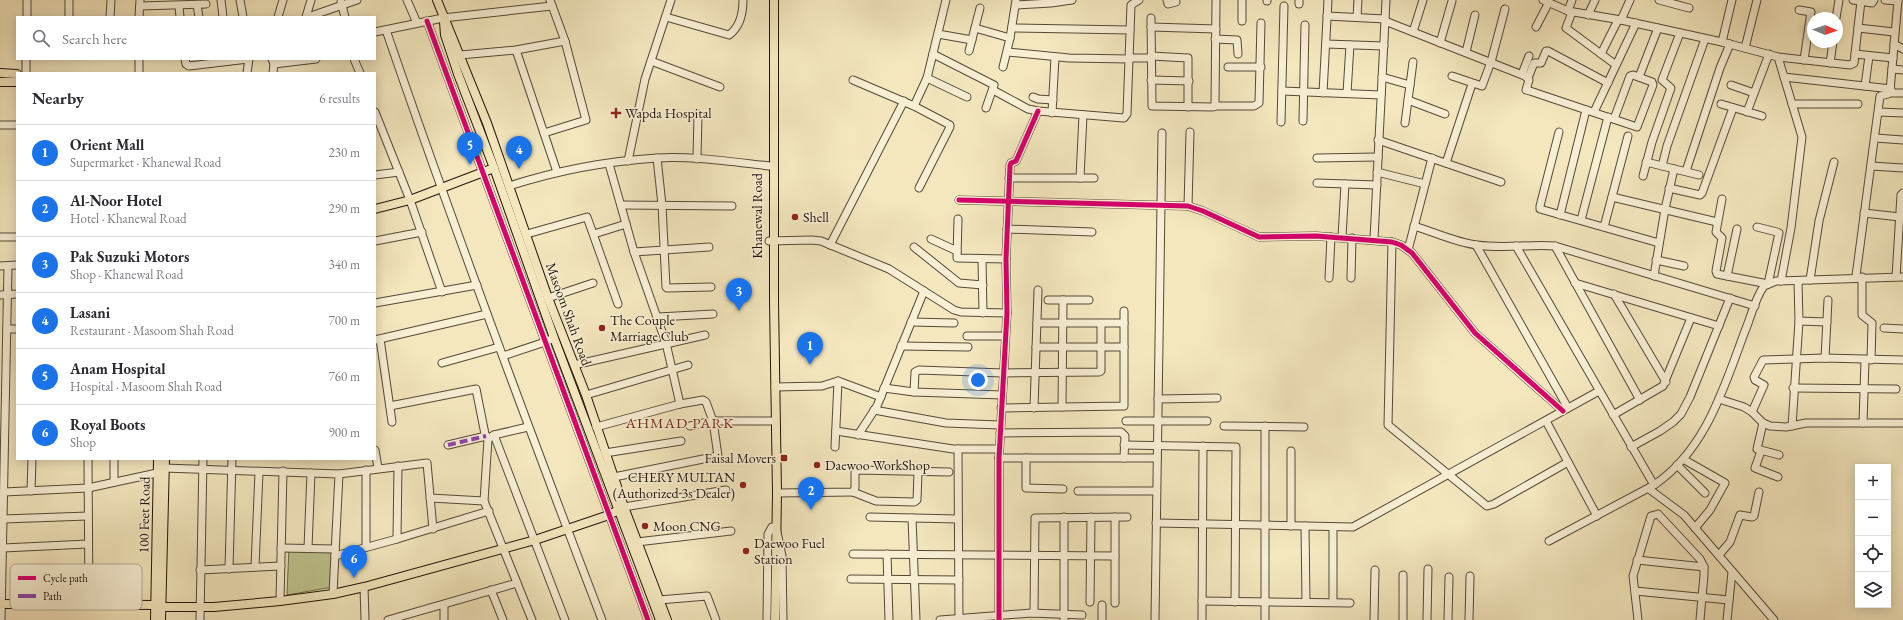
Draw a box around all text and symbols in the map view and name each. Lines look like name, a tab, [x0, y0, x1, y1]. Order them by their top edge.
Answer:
north arrow	[1807, 12, 1843, 48]
search box	[16, 16, 376, 60]
icon: search	[30, 27, 52, 49]
text: Search here	[62, 29, 127, 48]
text: Nearby	[32, 87, 84, 109]
text: 6 results	[319, 90, 360, 107]
place label: Wapda Hospital	[625, 104, 712, 122]
marker: Wapda Hospital	[610, 107, 622, 119]
pin: 5	[457, 132, 483, 165]
text: Orient Mall	[70, 135, 144, 154]
pin: 4	[506, 136, 532, 169]
text: 1	[42, 144, 48, 161]
text: 230 m	[329, 144, 360, 161]
text: Supermarket · Khanewal Road	[70, 154, 221, 171]
street label: Khanewal Road	[748, 172, 766, 259]
text: Al-Noor Hotel	[70, 191, 162, 210]
text: 2	[42, 200, 48, 217]
text: 290 m	[329, 200, 360, 217]
place label: Shell	[803, 208, 830, 226]
text: Hotel · Khanewal Road	[70, 210, 187, 227]
marker: Shell	[790, 212, 800, 222]
text: Pak Suzuki Motors	[70, 247, 189, 266]
text: 3	[42, 256, 48, 273]
text: 340 m	[329, 256, 360, 273]
street label: Masoom Shah Road	[542, 260, 596, 369]
text: Shop · Khanewal Road	[70, 266, 183, 283]
pin: 3	[726, 278, 752, 311]
text: Lasani	[70, 303, 110, 322]
place label: The Couple Marriage Club	[610, 311, 689, 345]
text: 4	[42, 312, 48, 329]
text: 700 m	[329, 312, 360, 329]
text: Restaurant · Masoom Shah Road	[70, 322, 234, 339]
marker: The Couple Marriage Club	[597, 323, 607, 333]
pin: 1	[797, 332, 823, 365]
text: Anam Hospital	[70, 359, 166, 378]
text: 5	[42, 368, 48, 385]
text: 760 m	[329, 368, 360, 385]
your location	[968, 370, 988, 390]
text: Hospital · Masoom Shah Road	[70, 378, 222, 395]
district label: AHMAD PARK	[625, 413, 734, 432]
text: Royal Boots	[70, 415, 145, 434]
text: 6	[42, 424, 48, 441]
text: 900 m	[329, 424, 360, 441]
text: Shop	[70, 434, 96, 451]
place label: Faisal Movers	[704, 449, 776, 467]
marker: Faisal Movers	[779, 453, 789, 463]
place label: Daewoo WorkShop	[825, 456, 930, 474]
marker: Daewoo WorkShop	[812, 460, 822, 470]
map controls	[1855, 464, 1891, 608]
button: +	[1855, 464, 1891, 500]
place label: CHERY MULTAN (Authorized 3s Dealer)	[613, 468, 735, 502]
street label: 100 Feet Road	[134, 475, 154, 554]
pin: 2	[798, 477, 824, 510]
marker: CHERY MULTAN (Authorized 3s Dealer)	[738, 480, 748, 490]
button: −	[1855, 500, 1891, 536]
place label: Moon CNG	[653, 517, 721, 535]
marker: Moon CNG	[640, 521, 650, 531]
place label: Daewoo Fuel Station	[754, 534, 826, 568]
button: locate	[1855, 536, 1891, 572]
pin: 6	[341, 545, 367, 578]
marker: Daewoo Fuel Station	[741, 546, 751, 556]
legend	[10, 564, 142, 610]
text: Cycle path	[43, 571, 88, 585]
button: layers	[1855, 572, 1891, 608]
text: Path	[43, 589, 62, 603]

